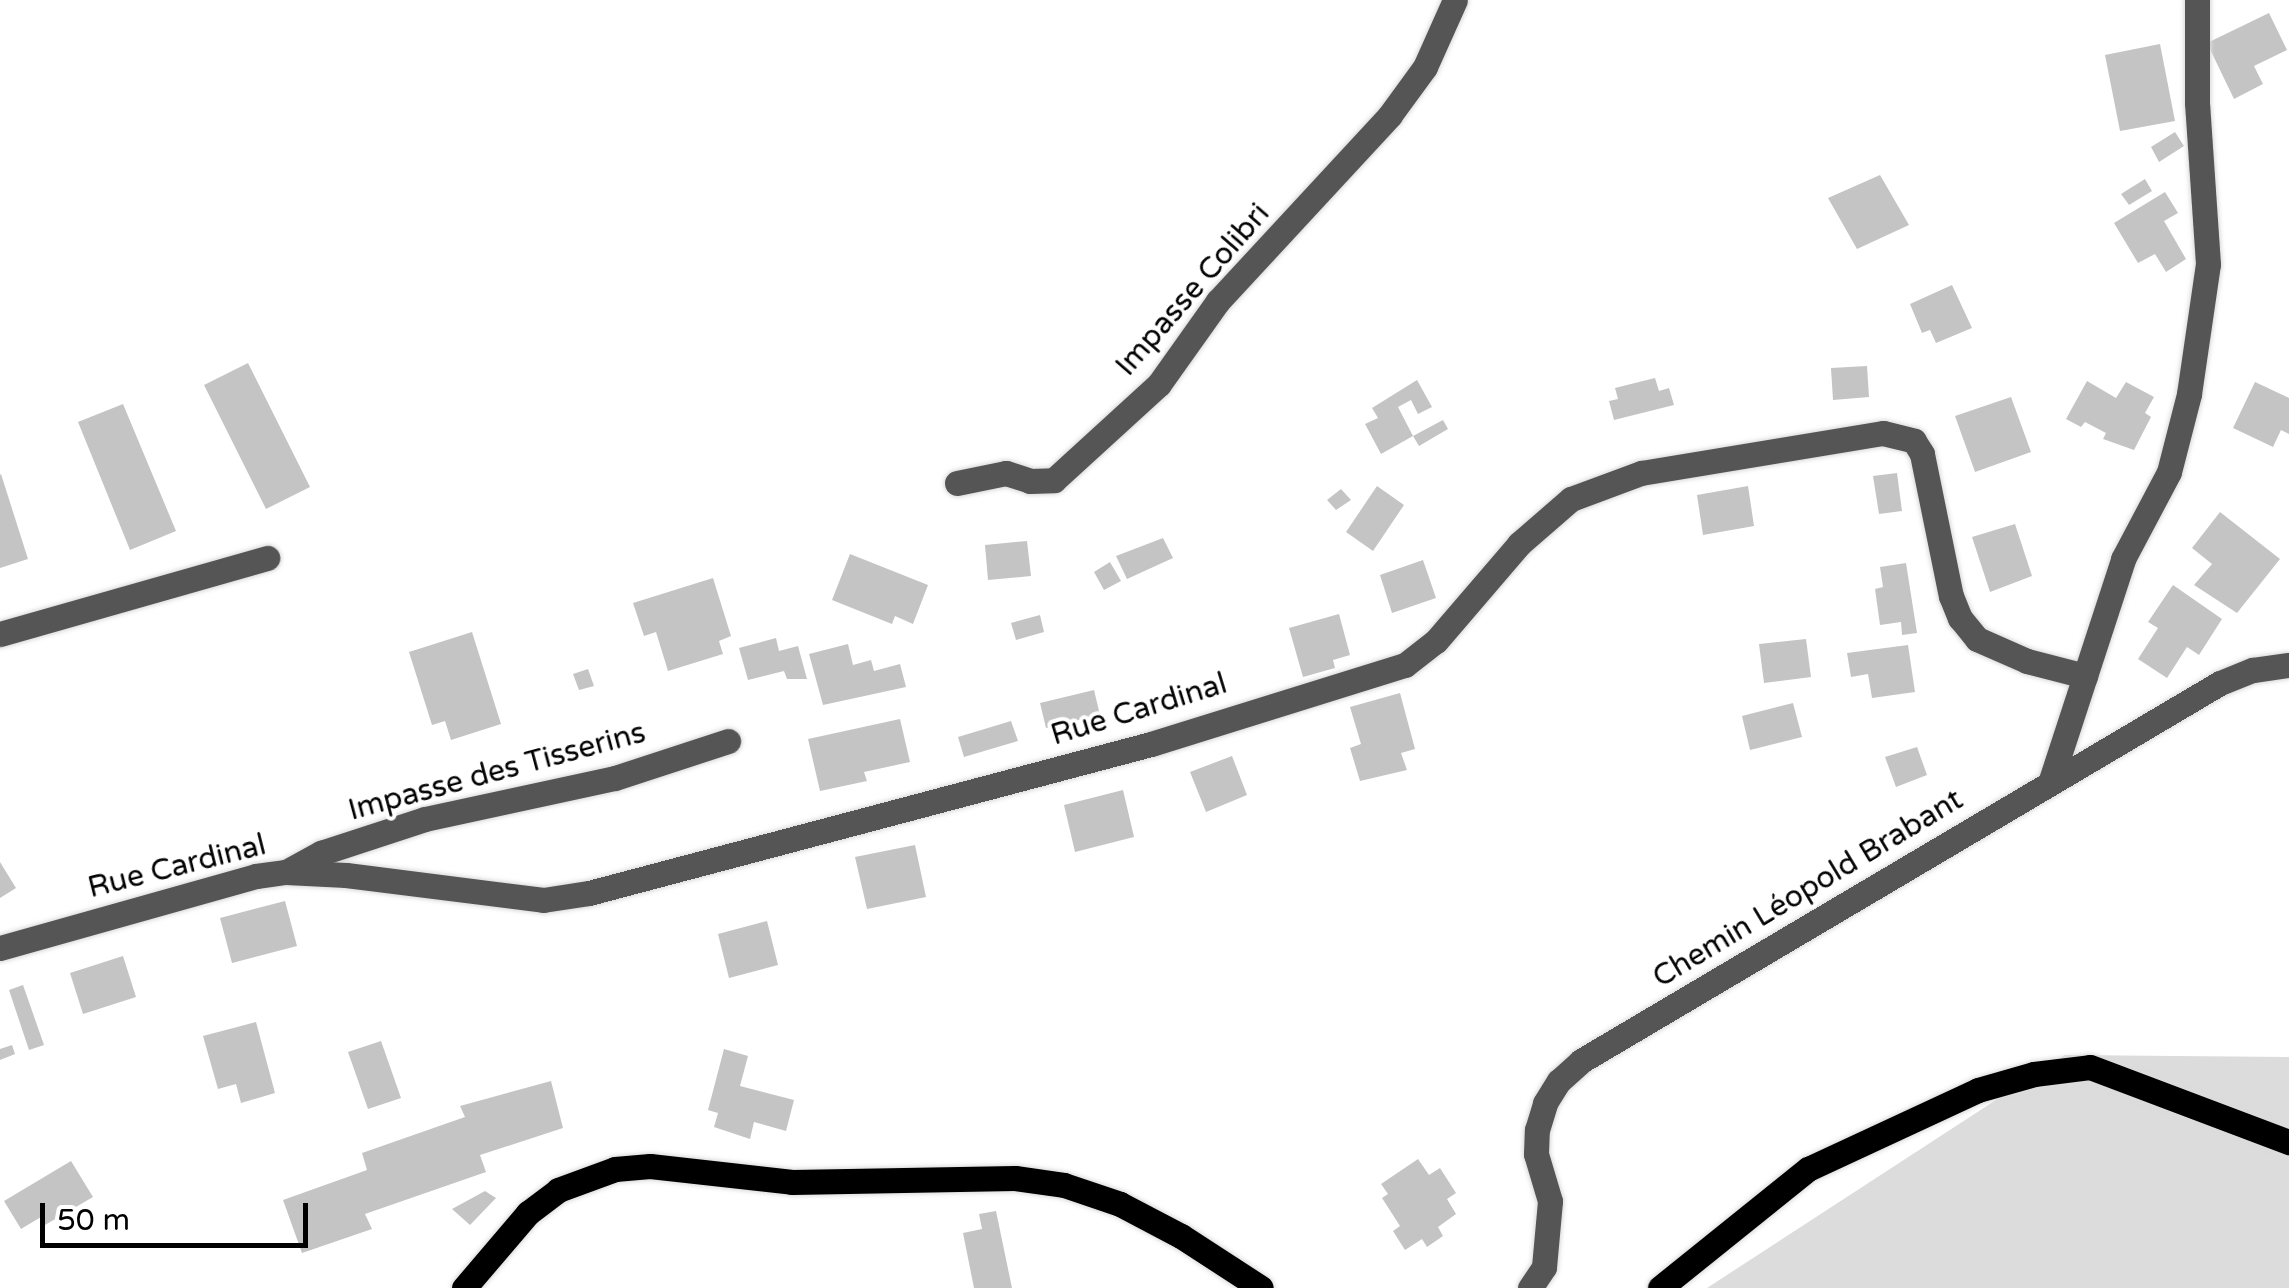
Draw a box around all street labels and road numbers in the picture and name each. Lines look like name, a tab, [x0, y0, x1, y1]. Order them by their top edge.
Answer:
street label: Impasse Colibri	[1108, 196, 1278, 384]
street label: Rue Cardinal	[1047, 666, 1231, 754]
street label: Impasse des Tisserins	[344, 715, 650, 829]
street label: Chemin Léopold Brabant	[1647, 782, 1969, 996]
street label: Rue Cardinal	[84, 828, 270, 906]

